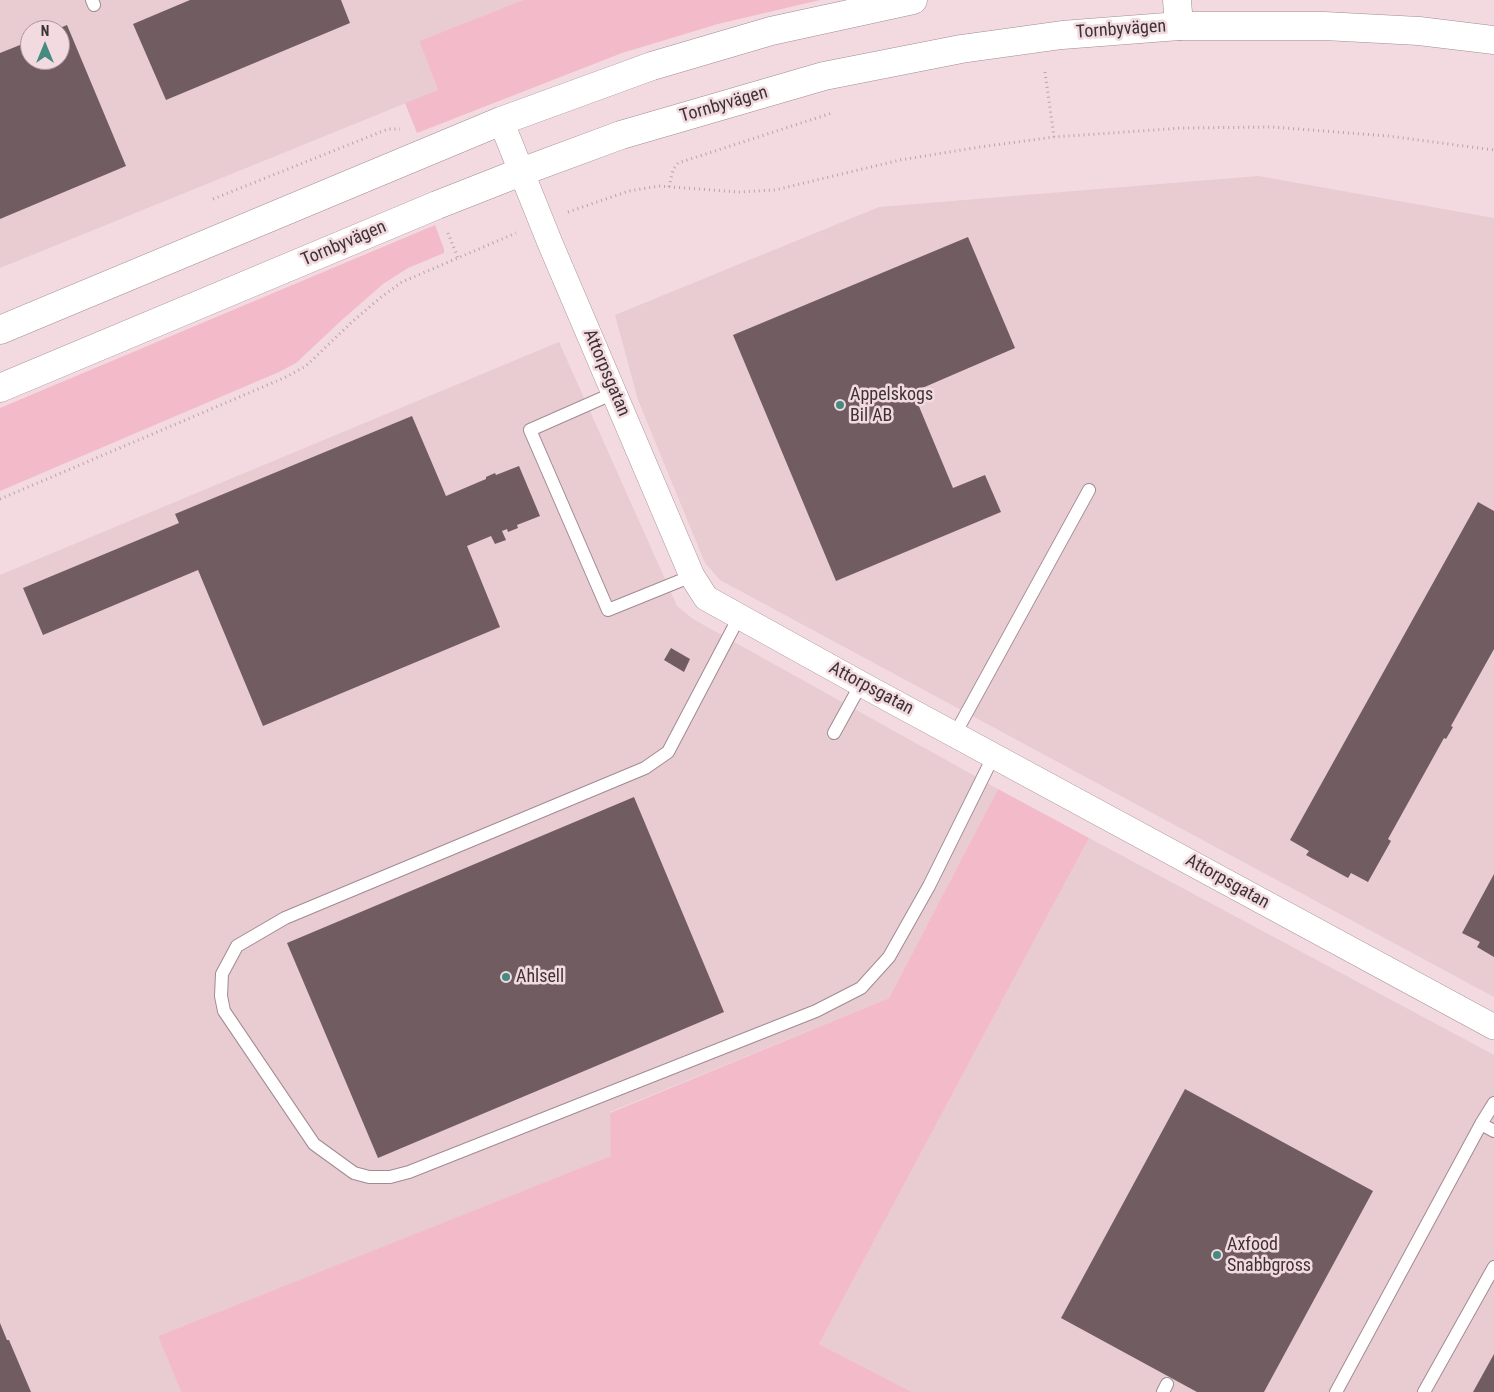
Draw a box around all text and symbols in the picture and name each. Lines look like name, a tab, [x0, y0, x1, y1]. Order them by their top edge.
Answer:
street label: Tornbyvägen	[1075, 16, 1167, 44]
north arrow	[20, 20, 70, 70]
text: N	[41, 23, 49, 39]
street label: Tornbyvägen	[678, 82, 770, 128]
street label: Tornbyvägen	[298, 216, 390, 272]
street label: Attorpsgatan	[578, 326, 634, 420]
place label: Appelskogs Bil AB	[850, 384, 933, 426]
marker: Appelskogs Bil AB	[834, 399, 846, 411]
street label: Attorpsgatan	[825, 658, 917, 720]
street label: Attorpsgatan	[1181, 850, 1273, 914]
place label: Ahlsell	[516, 966, 564, 988]
marker: Ahlsell	[500, 971, 512, 983]
place label: Axfood Snabbgross	[1227, 1234, 1311, 1276]
marker: Axfood Snabbgross	[1211, 1249, 1223, 1261]

